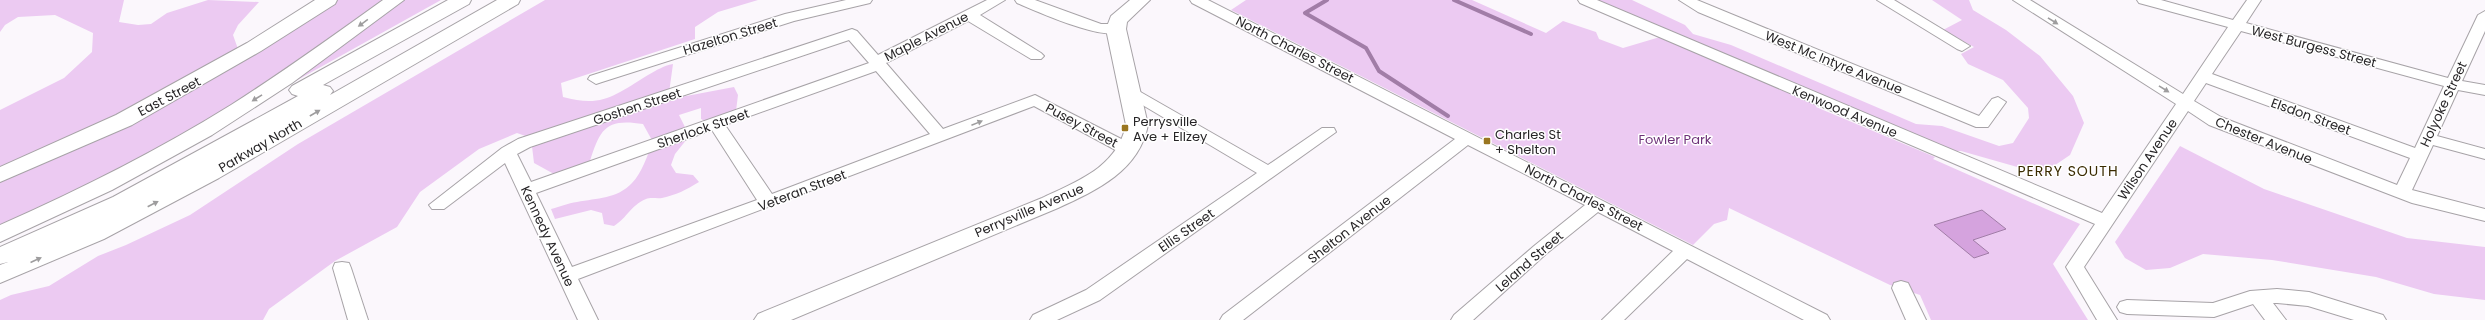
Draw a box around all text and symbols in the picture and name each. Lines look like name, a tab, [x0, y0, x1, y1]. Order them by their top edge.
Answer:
street label: Maple Avenue	[881, 7, 972, 66]
street label: North Charles Street	[1232, 11, 1357, 88]
street label: Hazelton Street	[681, 13, 780, 60]
one-way arrow	[2047, 17, 2059, 24]
one-way arrow	[358, 19, 368, 27]
street label: West Burgess Street	[2249, 21, 2379, 72]
street label: West Mc Intyre Avenue	[1762, 26, 1906, 99]
street label: Holyoke Street	[2415, 58, 2472, 150]
street label: East Street	[135, 72, 204, 121]
street label: Kenwood Avenue	[1789, 81, 1900, 142]
street label: Goshen Street	[591, 83, 684, 130]
one-way arrow	[2159, 85, 2169, 93]
street label: Elsdon Street	[2268, 93, 2354, 140]
one-way arrow	[251, 94, 263, 101]
street label: Pusey Street	[1042, 98, 1122, 153]
street label: Sherlock Street	[654, 104, 752, 153]
one-way arrow	[309, 109, 321, 116]
place label: Perrysville Ave + Ellzey	[1133, 112, 1208, 146]
street label: Chester Avenue	[2212, 112, 2315, 169]
street label: Parkway North	[215, 114, 305, 177]
street label: Wilson Avenue	[2113, 115, 2182, 204]
one-way arrow	[971, 119, 983, 125]
marker: Perrysville Ave + Ellzey	[1120, 123, 1130, 133]
place label: Charles St + Shelton	[1495, 125, 1561, 159]
park label: Fowler Park	[1639, 130, 1712, 149]
marker: Charles St + Shelton	[1482, 136, 1492, 146]
street label: North Charles Street	[1521, 159, 1646, 236]
district label: PERRY SOUTH	[2017, 161, 2119, 181]
street label: Veteran Street	[755, 165, 849, 216]
street label: Perrysville Avenue	[972, 179, 1087, 242]
street label: Kennedy Avenue	[516, 183, 579, 290]
street label: Shelton Avenue	[1304, 191, 1395, 268]
one-way arrow	[147, 200, 159, 207]
street label: Ellis Street	[1154, 204, 1218, 257]
street label: Leland Street	[1491, 226, 1568, 296]
one-way arrow	[30, 256, 42, 262]

